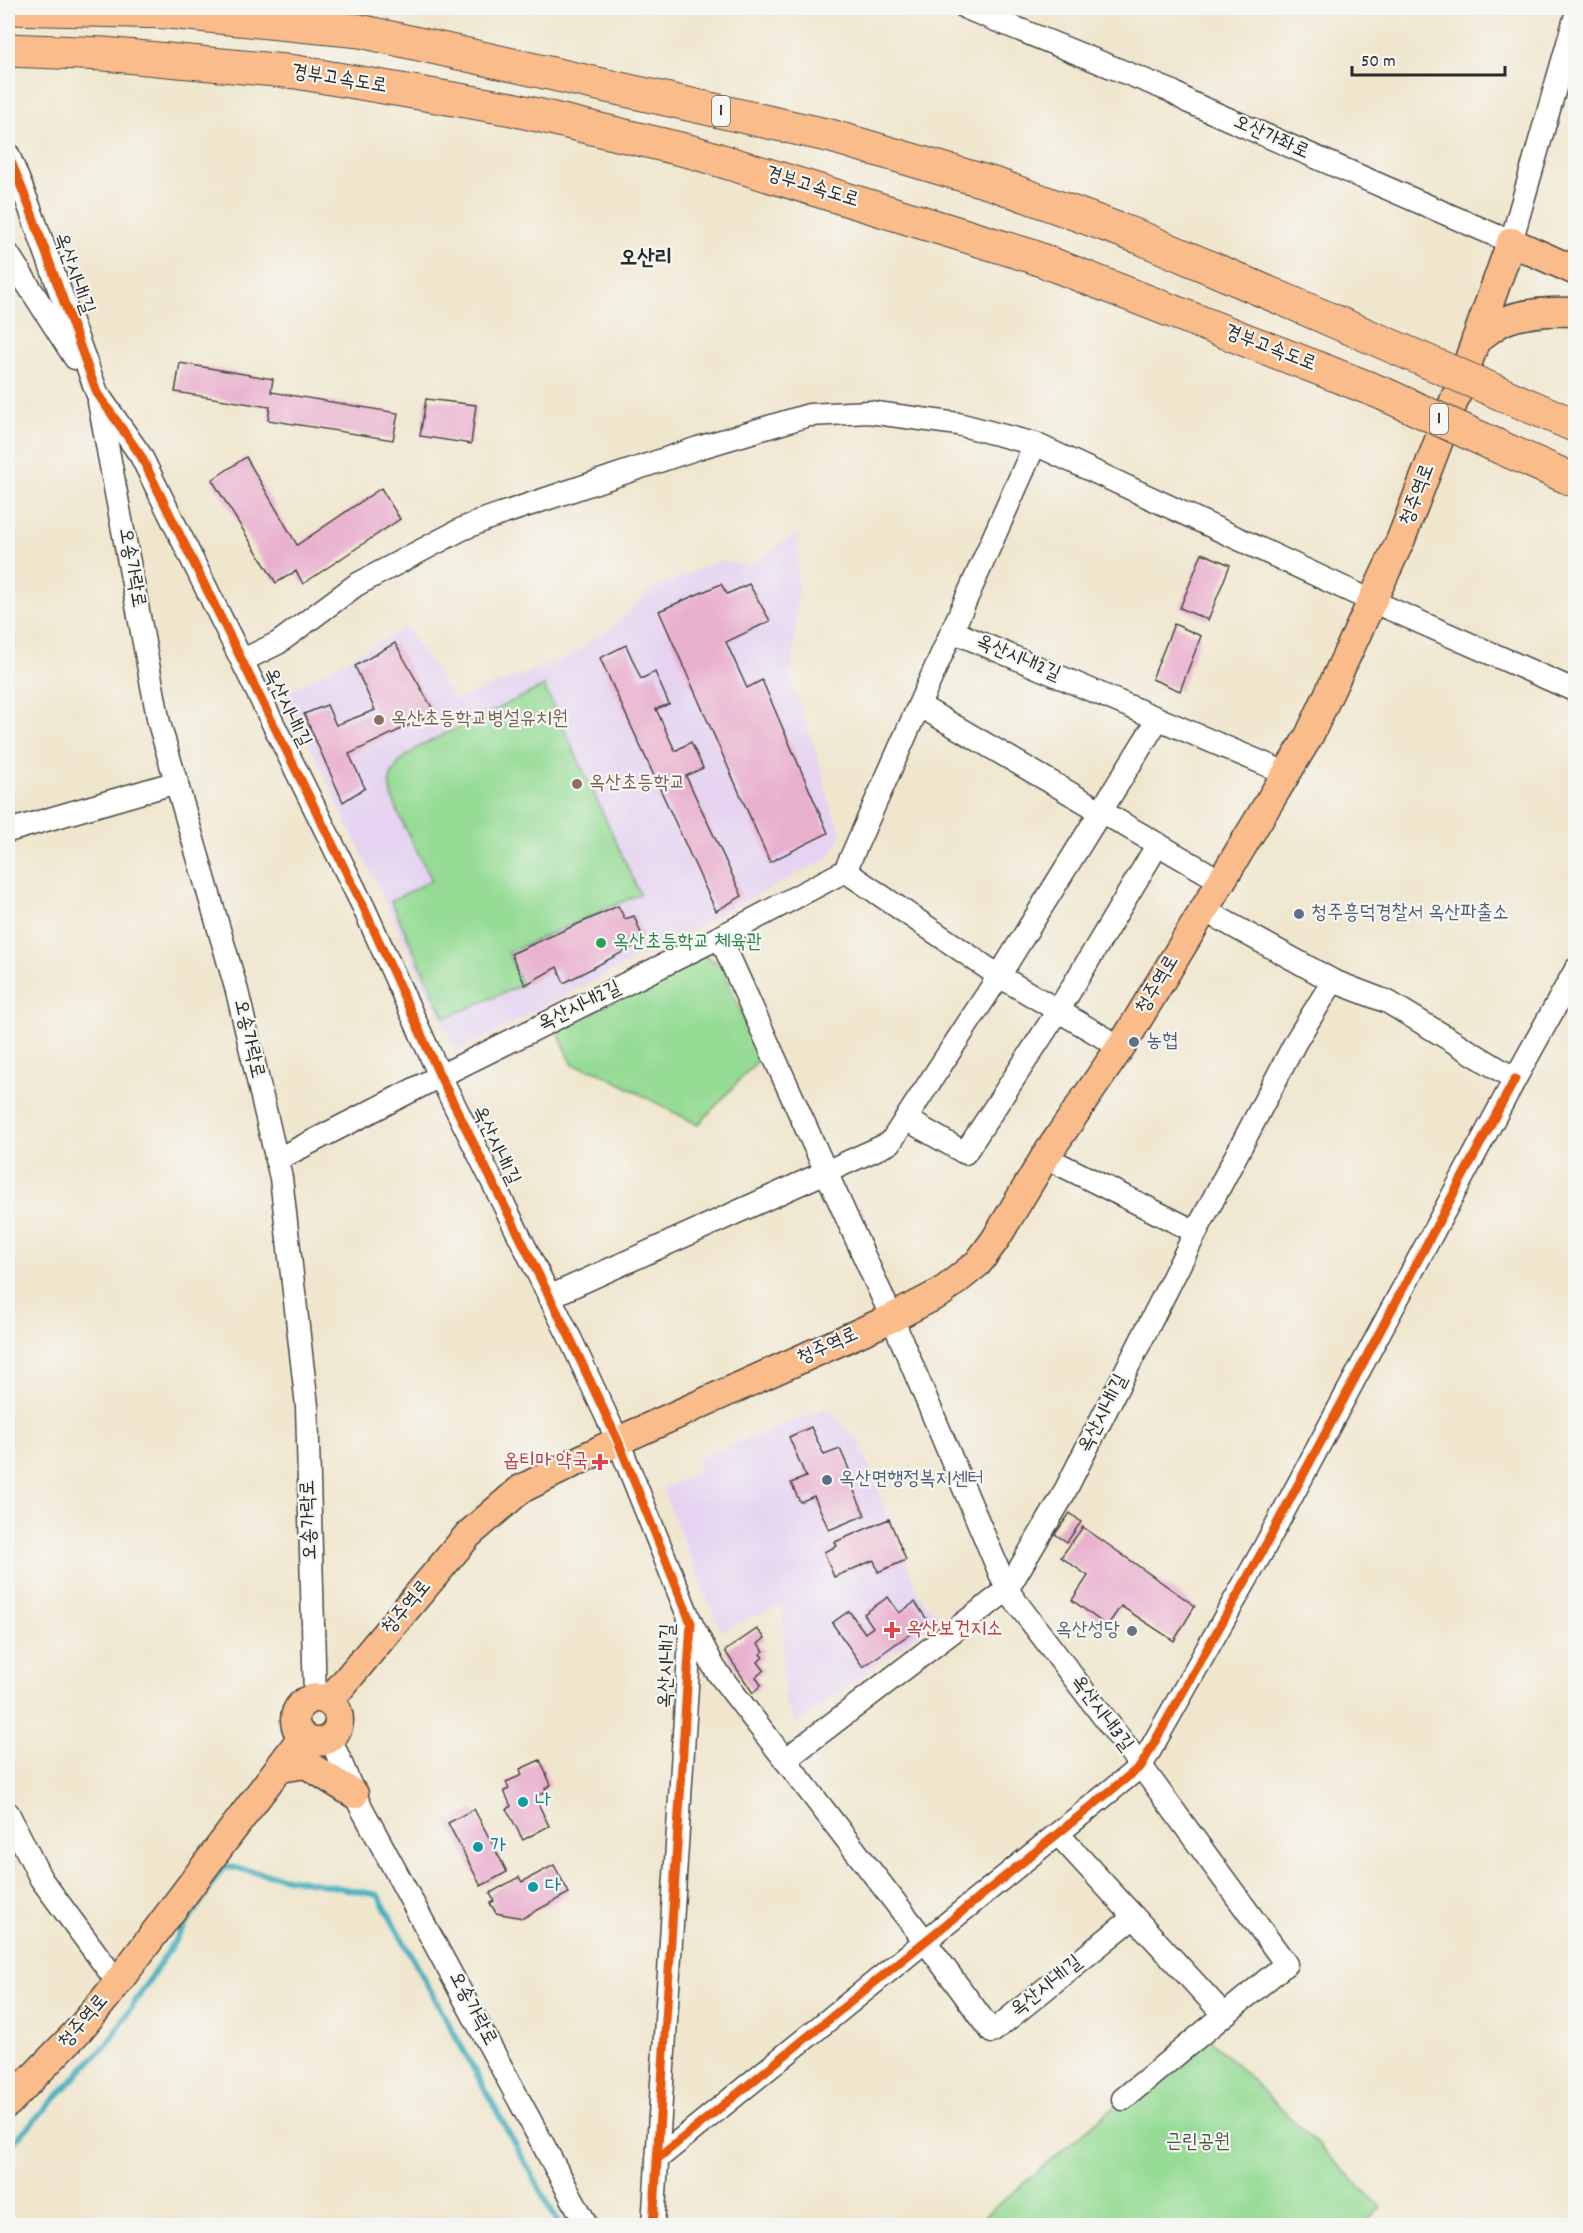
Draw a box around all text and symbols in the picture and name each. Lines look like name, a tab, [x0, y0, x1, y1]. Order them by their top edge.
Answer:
scale bar	[1352, 39, 1505, 77]
text: 50 m	[1361, 50, 1396, 75]
street label: 경부고속도로	[289, 59, 389, 101]
road number: 1	[712, 96, 730, 126]
street label: 오산가좌로	[1229, 109, 1313, 167]
street label: 경부고속도로	[762, 160, 862, 216]
street label: 옥산시내1길	[45, 229, 101, 319]
district label: 오산리	[619, 244, 673, 275]
street label: 경부고속도로	[1220, 319, 1320, 379]
road number: 1	[1430, 404, 1448, 434]
street label: 청주역로	[1393, 460, 1443, 530]
street label: 오송가락로	[110, 526, 152, 610]
street label: 옥산시내2길	[971, 629, 1065, 689]
street label: 옥산시내1길	[255, 664, 317, 752]
place label: 옥산초등학교병설유치원	[391, 706, 568, 734]
marker: 옥산초등학교병설유치원	[372, 713, 386, 727]
place label: 옥산초등학교	[589, 770, 686, 798]
marker: 옥산초등학교	[570, 777, 584, 791]
place label: 청주흥덕경찰서 옥산파출소	[1311, 900, 1509, 928]
marker: 청주흥덕경찰서 옥산파출소	[1292, 907, 1306, 921]
place label: 옥산초등학교 체육관	[613, 929, 762, 957]
marker: 옥산초등학교 체육관	[594, 936, 608, 950]
street label: 청주역로	[1129, 950, 1187, 1020]
street label: 옥산시내2길	[534, 975, 626, 1039]
street label: 오송가락로	[225, 997, 271, 1081]
place label: 농협	[1146, 1028, 1178, 1056]
marker: 농협	[1127, 1035, 1141, 1049]
street label: 옥산시내1길	[464, 1102, 526, 1190]
street label: 청주역로	[793, 1321, 863, 1373]
street label: 옥산시내1길	[1072, 1370, 1136, 1458]
place label: 옵티마 약국	[503, 1448, 588, 1476]
marker: 옵티마 약국	[593, 1455, 607, 1469]
place label: 옥산면행정복지센터	[839, 1466, 984, 1494]
marker: 옥산면행정복지센터	[820, 1473, 834, 1487]
street label: 오송가락로	[295, 1479, 325, 1561]
street label: 청주역로	[376, 1574, 438, 1642]
place label: 옥산보건지소	[906, 1616, 1003, 1644]
place label: 옥산성당	[1056, 1617, 1120, 1645]
marker: 옥산보건지소	[883, 1621, 901, 1639]
street label: 옥산시내1길	[653, 1623, 683, 1709]
marker: 옥산성당	[1125, 1624, 1139, 1638]
street label: 옥산시내3길	[1063, 1670, 1139, 1758]
place label: 나	[535, 1788, 551, 1816]
marker: 나	[516, 1795, 530, 1809]
place label: 가	[490, 1833, 506, 1861]
marker: 가	[471, 1840, 485, 1854]
place label: 다	[545, 1873, 561, 1901]
marker: 다	[526, 1880, 540, 1894]
street label: 옥산시내1길	[1005, 1949, 1089, 2025]
street label: 오송가락로	[441, 1967, 503, 2051]
street label: 청주역로	[52, 1989, 116, 2055]
park label: 근린공원	[1166, 2129, 1230, 2157]

